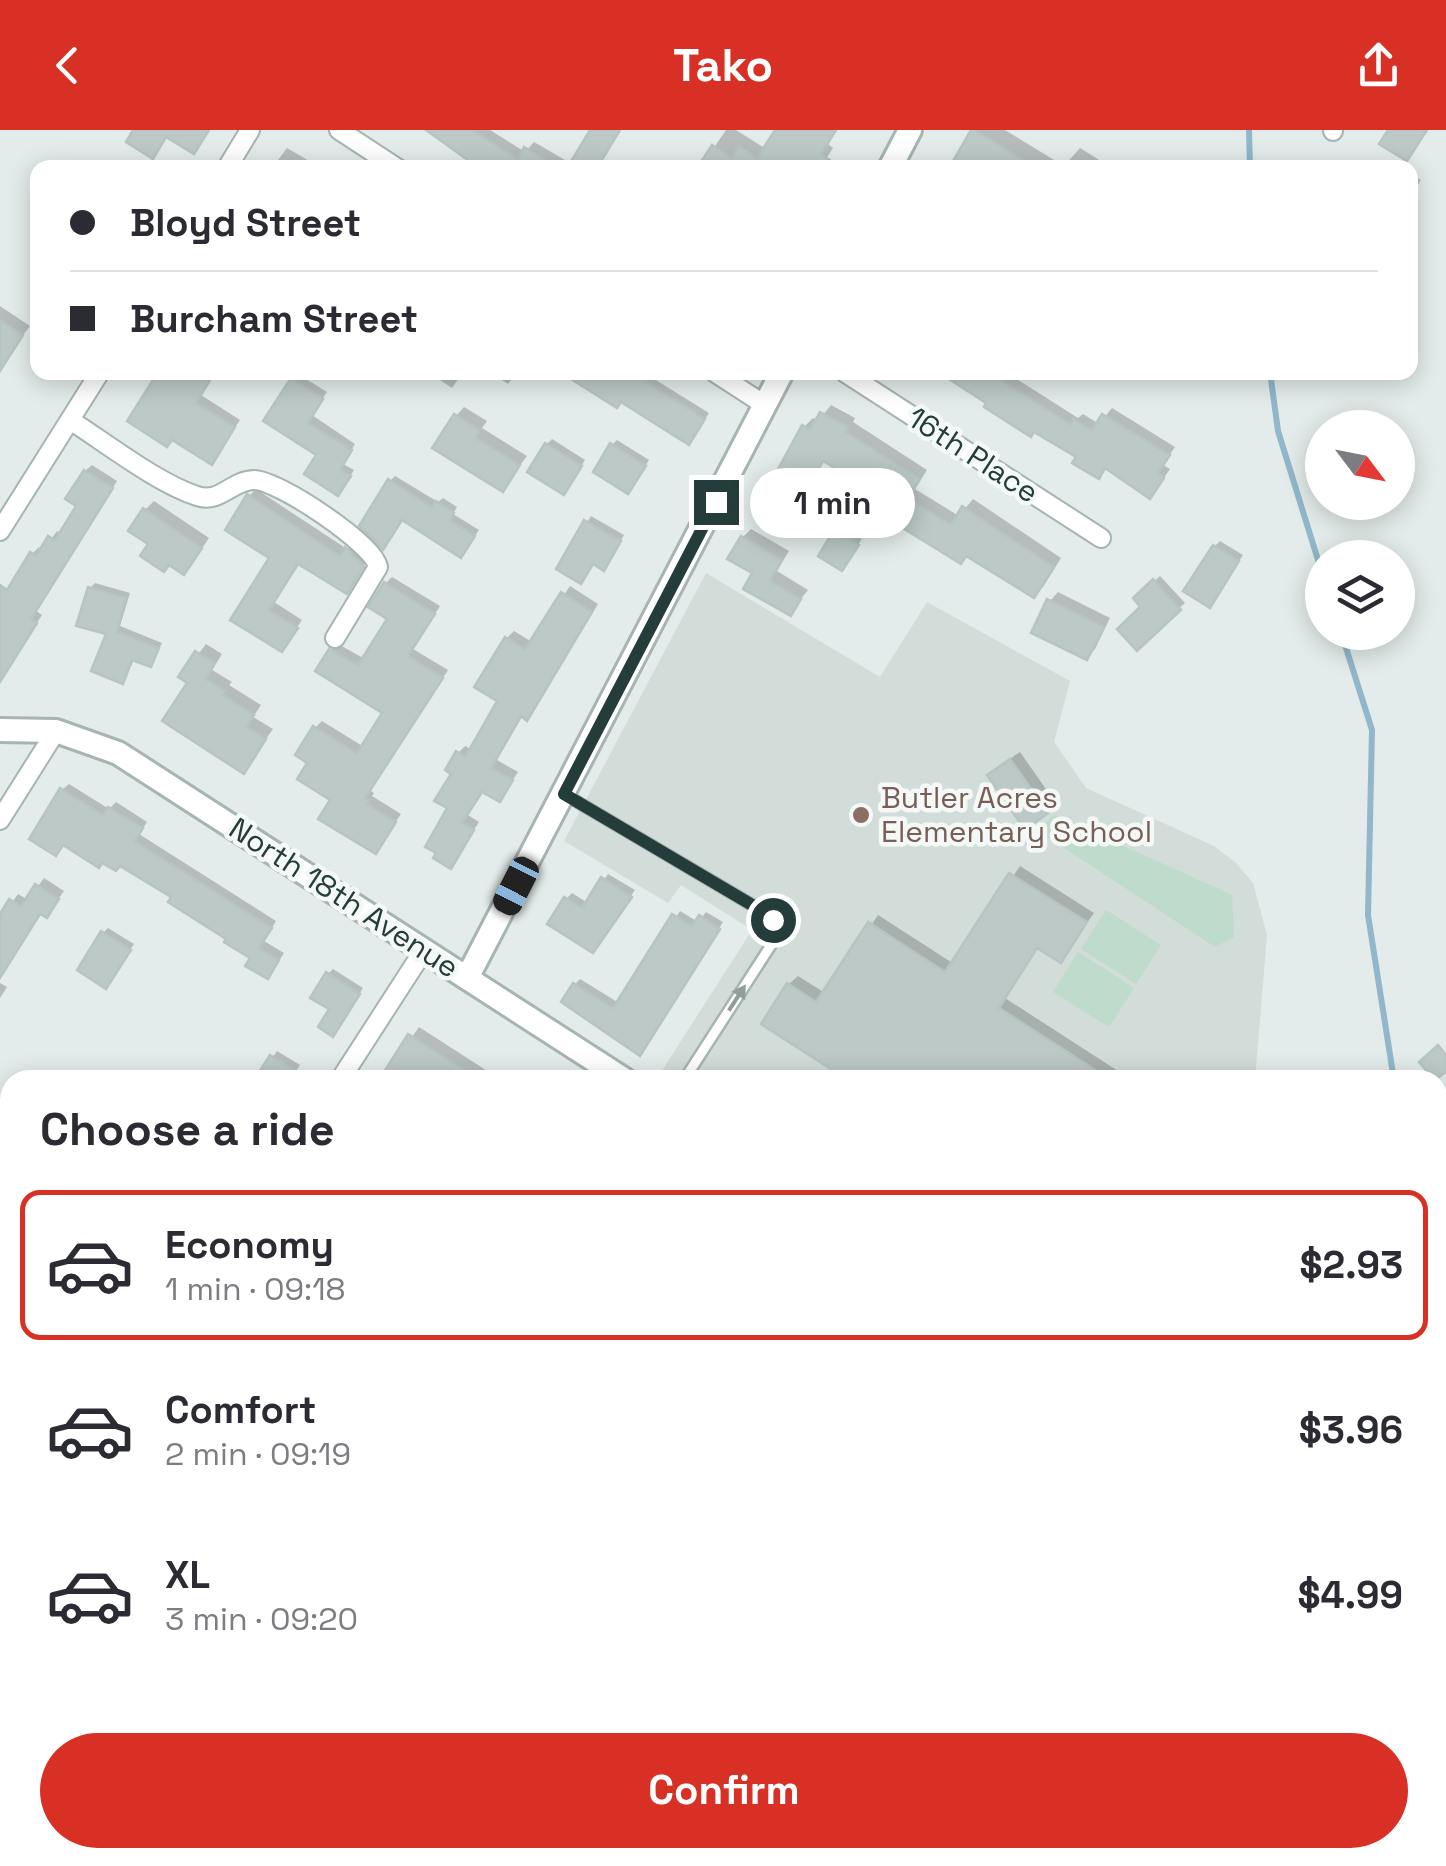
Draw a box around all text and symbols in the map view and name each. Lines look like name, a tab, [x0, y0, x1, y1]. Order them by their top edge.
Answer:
text: Tako	[673, 37, 773, 94]
icon: back	[40, 38, 95, 93]
icon: share	[1351, 38, 1406, 93]
text: Bloyd Street	[130, 199, 361, 247]
text: Burcham Street	[130, 295, 418, 343]
street label: 16th Place	[900, 398, 1046, 511]
north arrow	[1305, 410, 1415, 520]
map controls	[1305, 410, 1415, 650]
callout: 1 min	[751, 467, 916, 537]
route end	[694, 480, 739, 525]
text: 1 min	[793, 483, 872, 523]
button: layers	[1305, 540, 1415, 650]
place label: Butler Acres Elementary School	[881, 778, 1152, 851]
marker: Butler Acres Elementary School	[850, 804, 872, 826]
street label: North 18th Avenue	[222, 809, 467, 986]
car	[489, 852, 543, 920]
route start	[751, 898, 796, 943]
one-way arrow	[727, 985, 745, 1012]
text: Choose a ride	[40, 1101, 335, 1158]
icon: car	[45, 1220, 135, 1310]
text: Economy	[165, 1221, 334, 1269]
text: $2.93	[1300, 1241, 1403, 1289]
text: 1 min · 09:18	[165, 1269, 346, 1309]
icon: car	[45, 1385, 135, 1475]
text: Comfort	[165, 1386, 316, 1434]
text: $3.96	[1299, 1406, 1403, 1454]
text: 2 min · 09:19	[165, 1434, 351, 1474]
icon: car	[45, 1550, 135, 1640]
text: XL	[165, 1551, 210, 1599]
text: $4.99	[1298, 1571, 1403, 1619]
text: 3 min · 09:20	[165, 1599, 358, 1639]
button: Confirm	[40, 1733, 1408, 1848]

